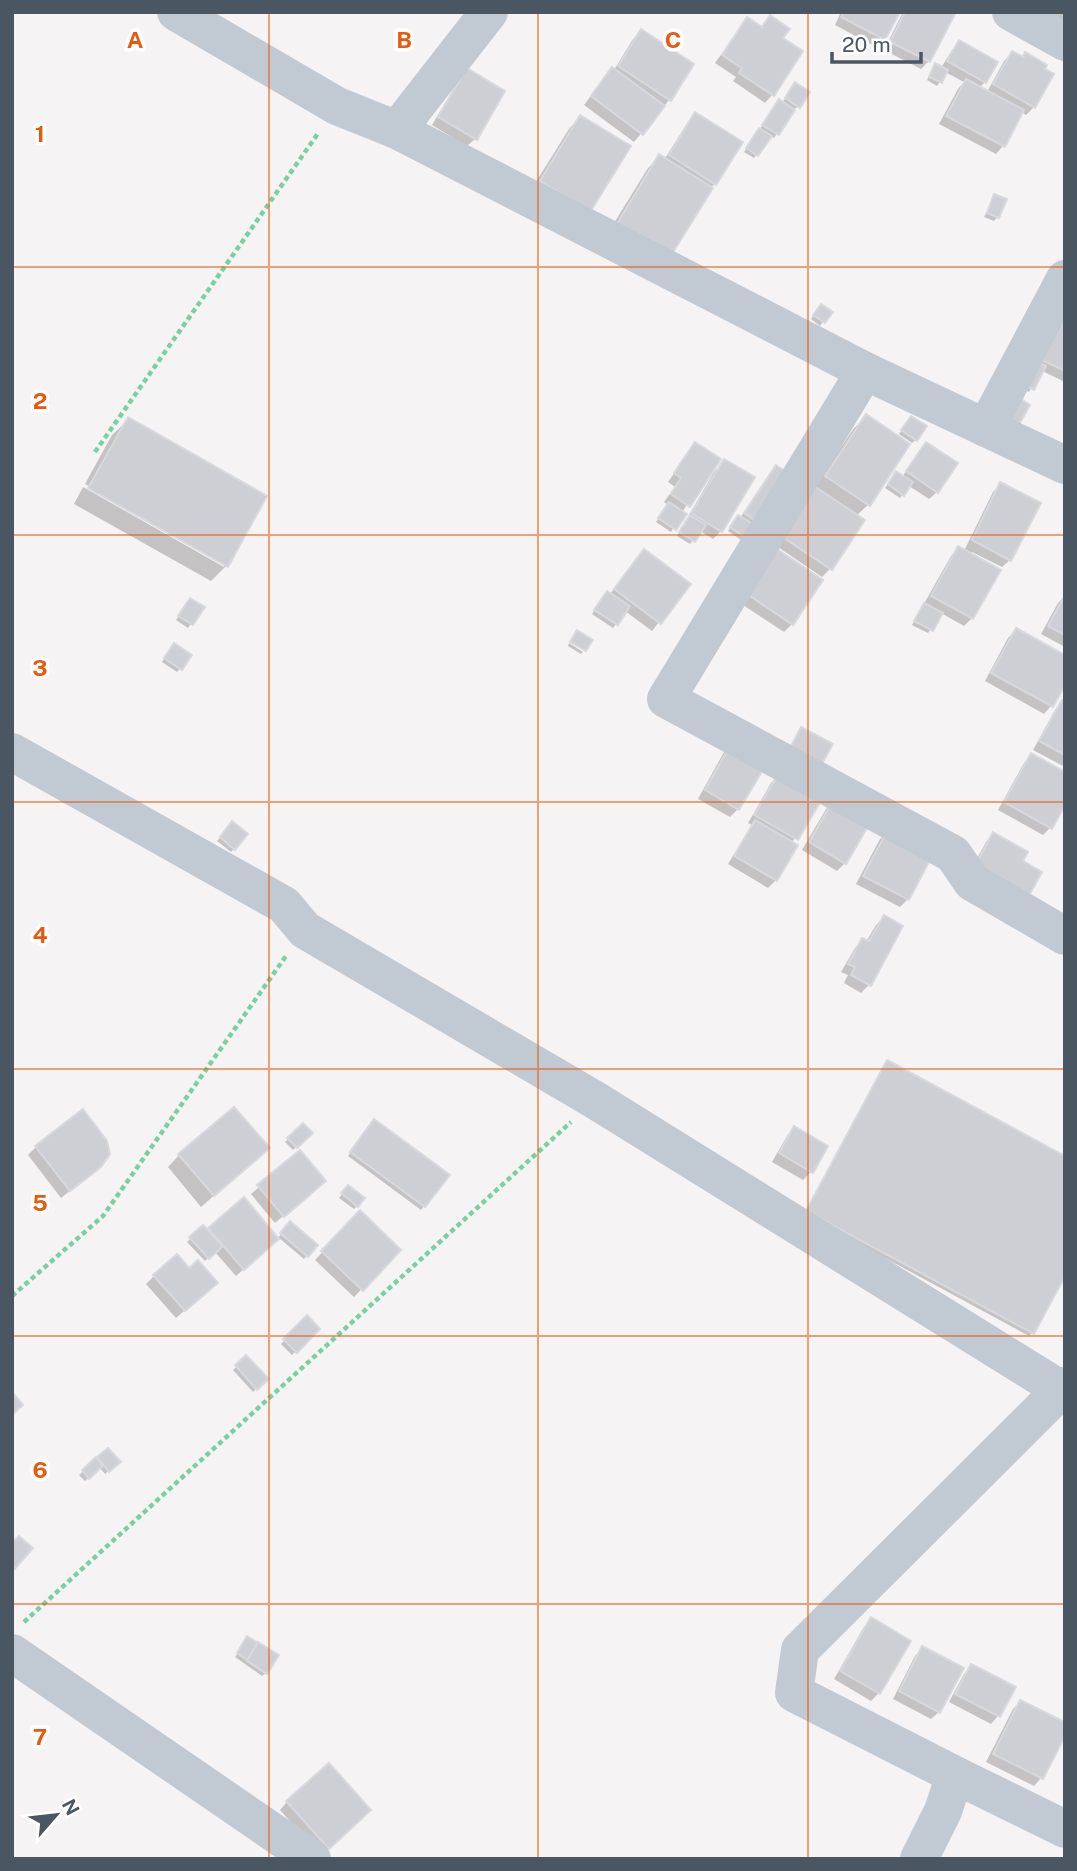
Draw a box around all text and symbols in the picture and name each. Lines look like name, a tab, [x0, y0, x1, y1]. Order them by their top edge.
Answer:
scale bar	[832, 21, 921, 65]
text: A	[127, 26, 144, 53]
text: B	[396, 26, 412, 53]
text: C	[665, 26, 681, 53]
text: 20 m	[842, 32, 891, 57]
text: 1	[35, 120, 45, 147]
text: 2	[33, 387, 47, 414]
text: 3	[32, 654, 48, 681]
text: 4	[32, 921, 48, 948]
text: 5	[32, 1189, 48, 1216]
text: 6	[32, 1456, 48, 1483]
text: 7	[33, 1723, 47, 1750]
north arrow	[21, 1780, 91, 1850]
text: N	[58, 1795, 84, 1819]

